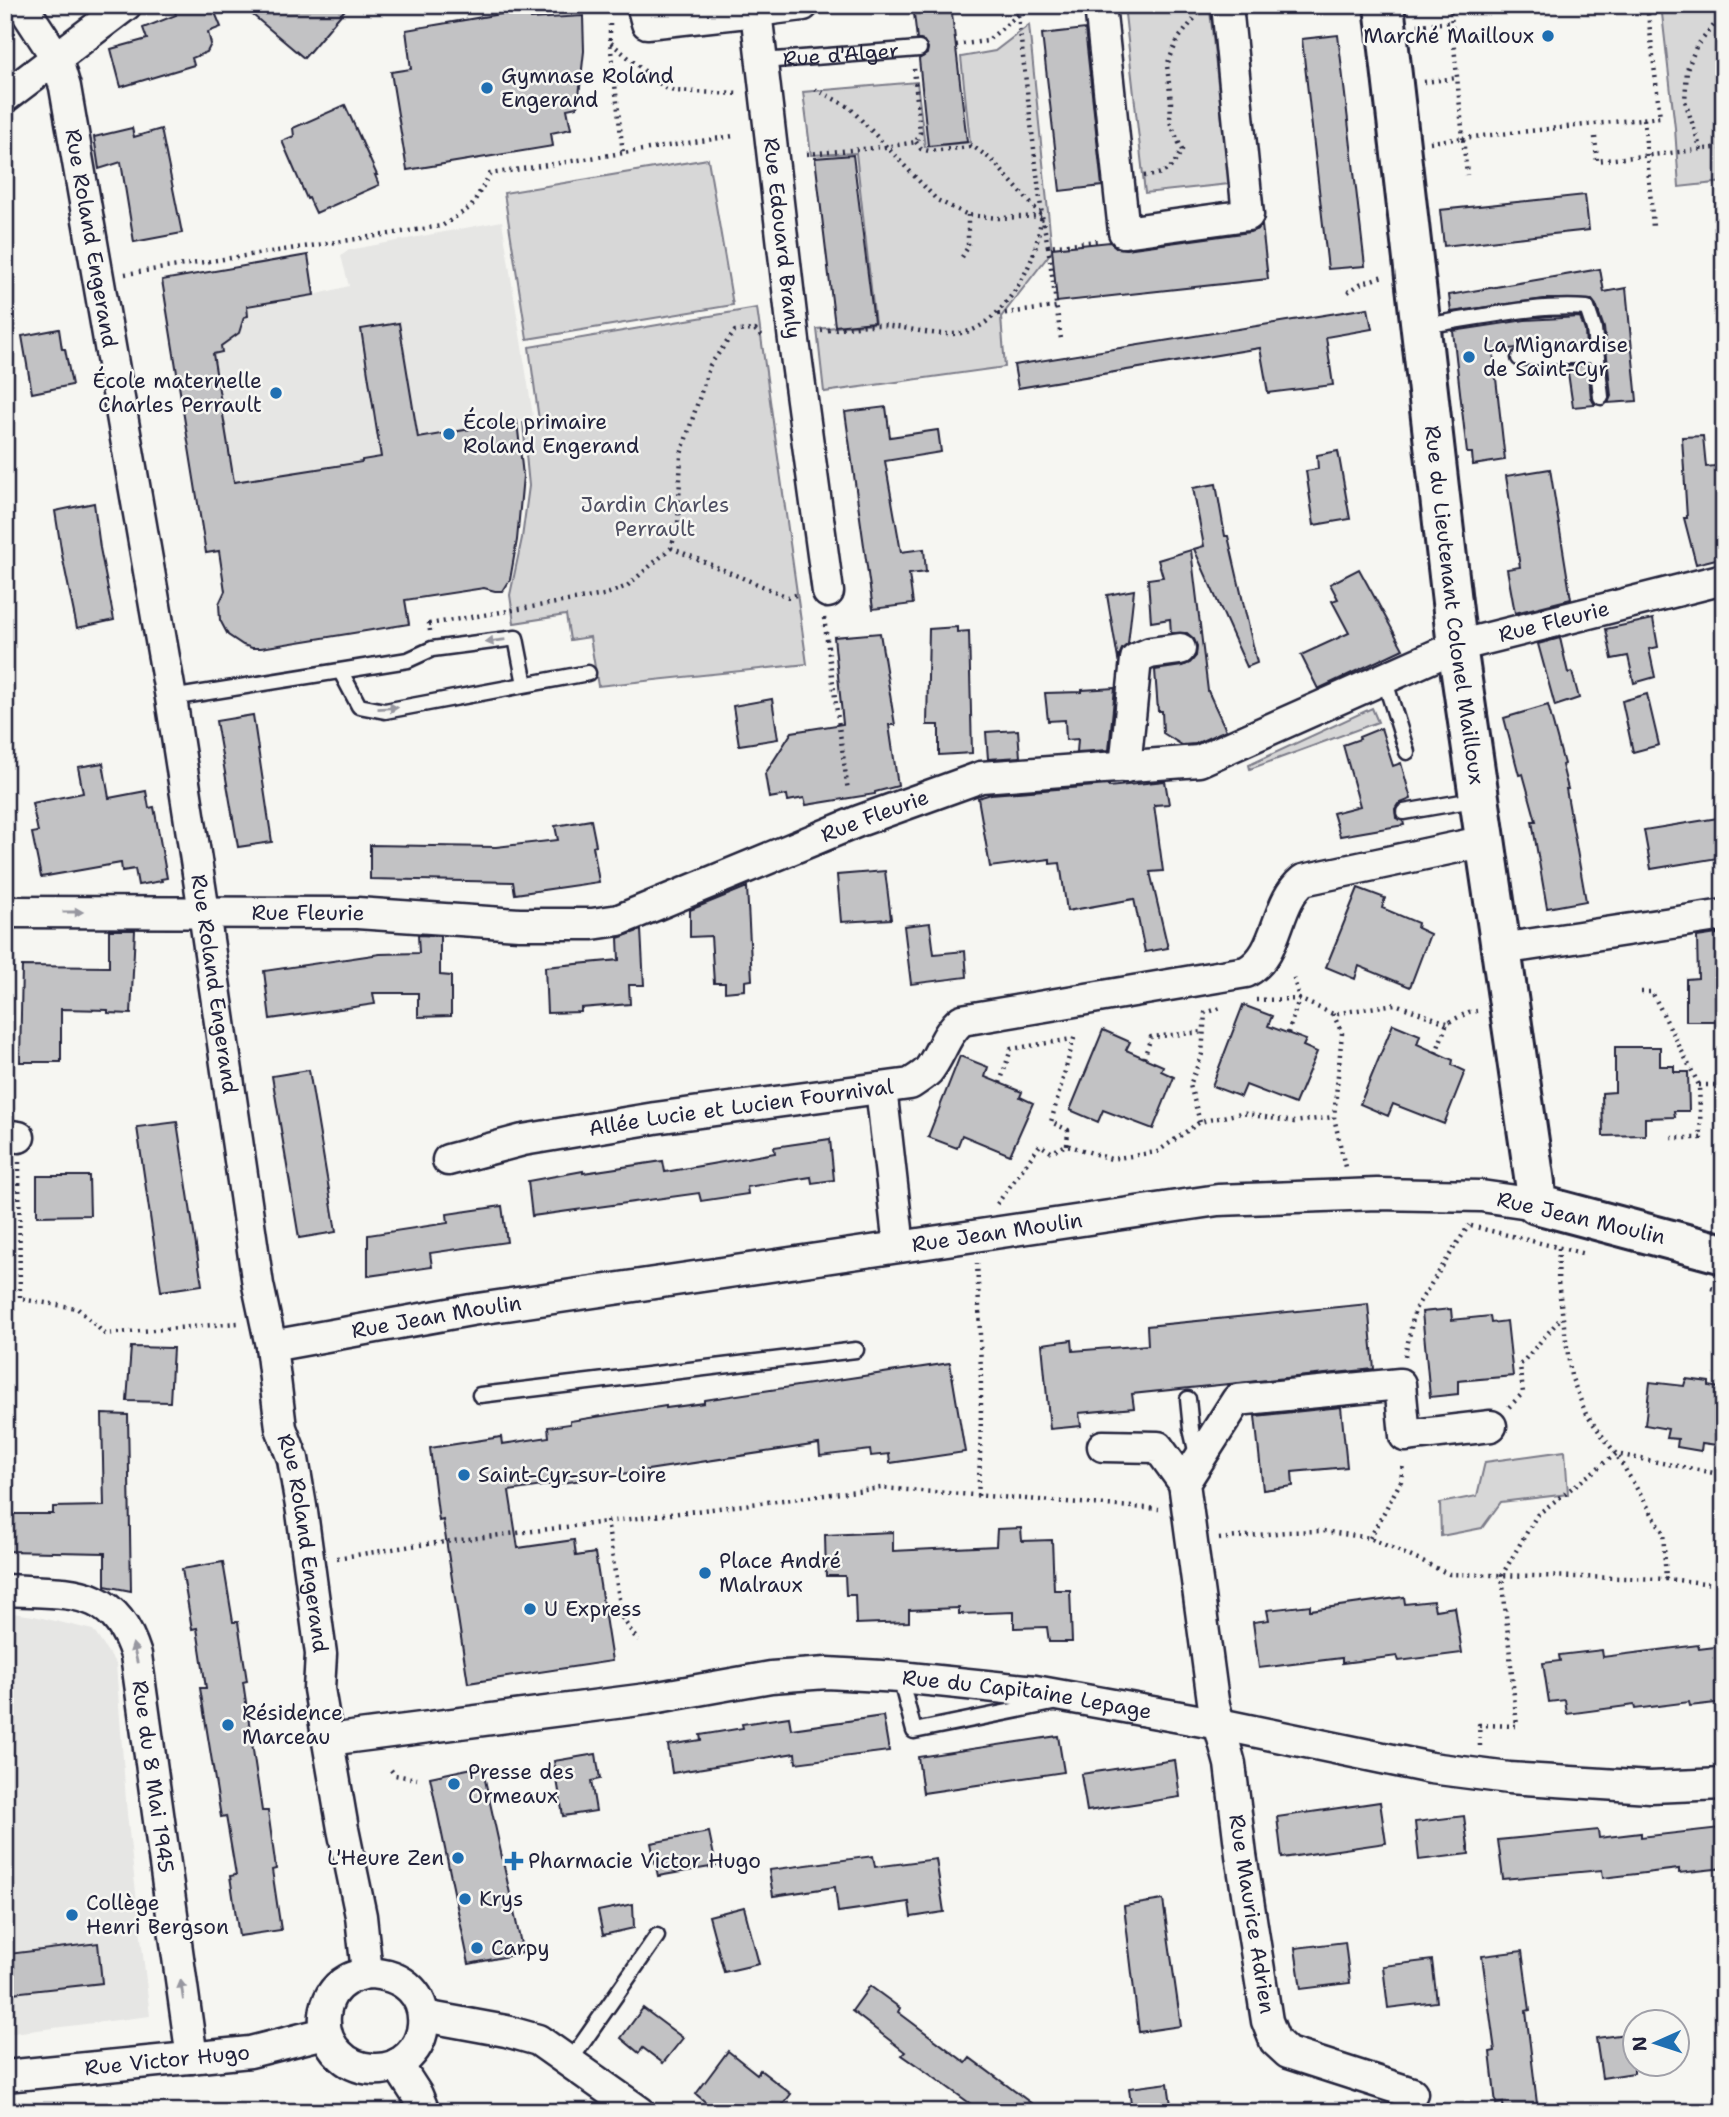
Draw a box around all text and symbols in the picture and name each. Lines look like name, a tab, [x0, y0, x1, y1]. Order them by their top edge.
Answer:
place label: Marché Mailloux	[1363, 22, 1534, 50]
marker: Marché Mailloux	[1540, 28, 1556, 44]
street label: Rue d'Alger	[782, 37, 900, 73]
place label: Gymnase Roland Engerand	[501, 62, 674, 114]
marker: Gymnase Roland Engerand	[479, 80, 495, 96]
street label: Rue Roland Engerand	[59, 127, 124, 350]
street label: Rue Edouard Branly	[757, 136, 808, 340]
place label: La Mignardise de Saint-Cyr	[1483, 331, 1628, 383]
marker: La Mignardise de Saint-Cyr	[1461, 349, 1477, 365]
place label: École maternelle Charles Perrault	[93, 366, 262, 419]
marker: École maternelle Charles Perrault	[268, 385, 284, 401]
place label: École primaire Roland Engerand	[463, 407, 639, 460]
street label: Rue du Lieutenant Colonel Mailloux	[1418, 424, 1491, 786]
marker: École primaire Roland Engerand	[441, 426, 457, 442]
park label: Jardin Charles Perrault	[581, 491, 729, 543]
street label: Rue Fleurie	[1496, 594, 1612, 649]
one-way arrow	[484, 635, 506, 646]
one-way arrow	[377, 703, 399, 714]
street label: Rue Fleurie	[817, 783, 933, 849]
street label: Rue Roland Engerand	[184, 872, 244, 1096]
street label: Rue Fleurie	[251, 899, 365, 927]
one-way arrow	[63, 906, 85, 918]
street label: Allée Lucie et Lucien Fournival	[587, 1072, 896, 1143]
street label: Rue Jean Moulin	[1494, 1185, 1668, 1251]
street label: Rue Jean Moulin	[910, 1206, 1084, 1259]
street label: Rue Jean Moulin	[349, 1289, 523, 1345]
street label: Rue Roland Engerand	[271, 1430, 335, 1654]
place label: Saint-Cyr-sur-Loire	[478, 1461, 667, 1489]
marker: Saint-Cyr-sur-Loire	[456, 1467, 472, 1483]
place label: Place André Malraux	[719, 1547, 841, 1599]
marker: Place André Malraux	[697, 1565, 713, 1581]
place label: U Express	[544, 1595, 642, 1623]
marker: U Express	[522, 1601, 538, 1617]
one-way arrow	[129, 1642, 140, 1664]
street label: Rue du Capitaine Lepage	[901, 1663, 1154, 1726]
street label: Rue du 8 Mai 1945	[126, 1679, 180, 1875]
place label: Résidence Marceau	[242, 1699, 343, 1751]
marker: Résidence Marceau	[220, 1717, 236, 1733]
place label: Presse des Ormeaux	[468, 1758, 574, 1810]
marker: Presse des Ormeaux	[446, 1776, 462, 1792]
street label: Rue Maurice Adrien	[1222, 1812, 1282, 2016]
place label: L'Heure Zen	[327, 1844, 444, 1872]
place label: Pharmacie Victor Hugo	[528, 1847, 761, 1875]
marker: L'Heure Zen	[450, 1850, 466, 1866]
marker: Pharmacie Victor Hugo	[506, 1853, 522, 1869]
place label: Krys	[479, 1885, 523, 1913]
place label: Collège Henri Bergson	[86, 1889, 229, 1941]
marker: Krys	[457, 1891, 473, 1907]
marker: Collège Henri Bergson	[64, 1907, 80, 1923]
place label: Carpy	[491, 1934, 550, 1962]
marker: Carpy	[469, 1940, 485, 1956]
one-way arrow	[176, 1979, 187, 2001]
north arrow	[1620, 2008, 1690, 2078]
text: N	[1627, 2036, 1652, 2052]
street label: Rue Victor Hugo	[83, 2038, 251, 2082]

